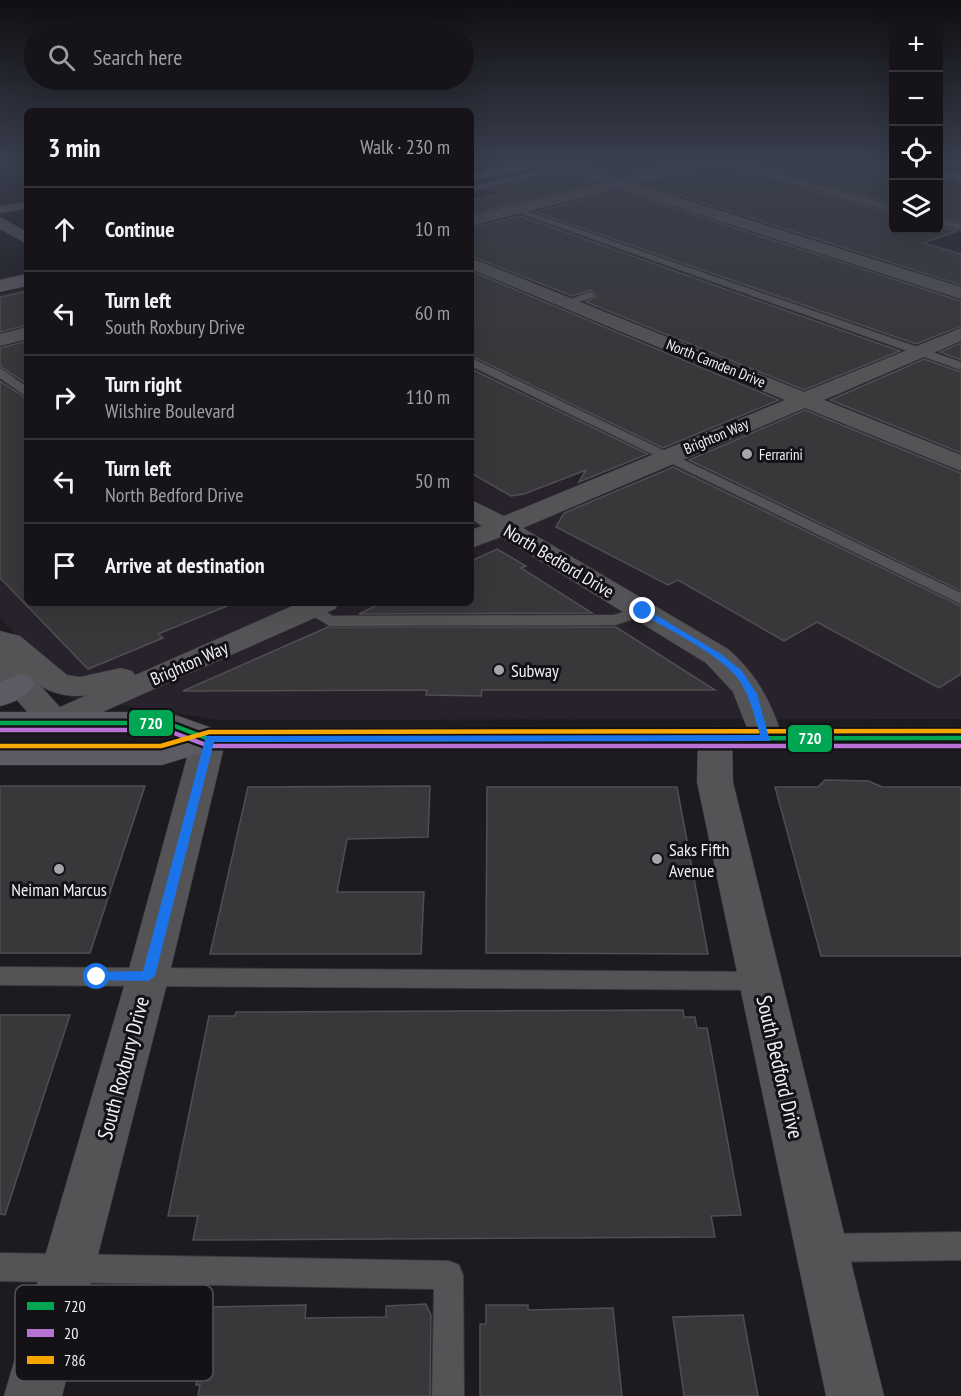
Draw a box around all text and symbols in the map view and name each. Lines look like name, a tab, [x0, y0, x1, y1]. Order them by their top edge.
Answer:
map controls	[889, 18, 943, 234]
button: +	[889, 18, 943, 72]
search box	[24, 24, 474, 90]
icon: search	[45, 41, 78, 74]
text: Search here	[93, 43, 182, 71]
button: −	[889, 72, 943, 126]
button: locate	[889, 126, 943, 180]
text: 3 min	[48, 131, 101, 164]
text: Walk · 230 m	[360, 134, 450, 160]
button: layers	[889, 180, 943, 234]
icon: ahead	[48, 213, 81, 246]
text: Continue	[105, 215, 175, 243]
text: 10 m	[415, 216, 450, 242]
text: Turn left	[105, 286, 171, 314]
icon: left	[48, 297, 81, 330]
text: 60 m	[415, 300, 450, 326]
text: South Roxbury Drive	[105, 314, 245, 340]
street label: North Camden Drive	[664, 335, 768, 391]
text: Turn right	[105, 370, 182, 398]
icon: right	[48, 381, 81, 414]
text: 110 m	[406, 384, 450, 410]
text: Wilshire Boulevard	[105, 398, 235, 424]
street label: Brighton Way	[681, 414, 752, 458]
place label: Ferrarini	[759, 445, 803, 464]
marker: Ferrarini	[740, 447, 754, 461]
text: Turn left	[105, 454, 171, 482]
icon: left	[48, 465, 81, 498]
text: 50 m	[415, 468, 450, 494]
text: North Bedford Drive	[105, 482, 244, 508]
street label: North Bedford Drive	[500, 519, 618, 603]
icon: arrive	[48, 549, 81, 582]
text: Arrive at destination	[105, 551, 265, 579]
route end	[629, 597, 655, 623]
street label: Brighton Way	[147, 636, 232, 690]
place label: Subway	[511, 659, 559, 682]
marker: Subway	[492, 663, 506, 677]
line badge: 720	[128, 709, 174, 737]
text: 720	[140, 713, 163, 733]
line badge: 720	[787, 724, 833, 753]
text: 720	[799, 728, 822, 748]
place label: Saks Fifth Avenue	[669, 838, 729, 882]
marker: Saks Fifth Avenue	[650, 852, 664, 866]
marker: Neiman Marcus	[52, 862, 66, 876]
place label: Neiman Marcus	[11, 878, 107, 901]
route start	[83, 963, 109, 989]
street label: South Roxbury Drive	[91, 993, 155, 1143]
street label: South Bedford Drive	[750, 993, 810, 1141]
legend	[15, 1285, 213, 1381]
text: 720	[64, 1296, 86, 1316]
text: 20	[64, 1323, 78, 1343]
text: 786	[64, 1350, 86, 1370]

